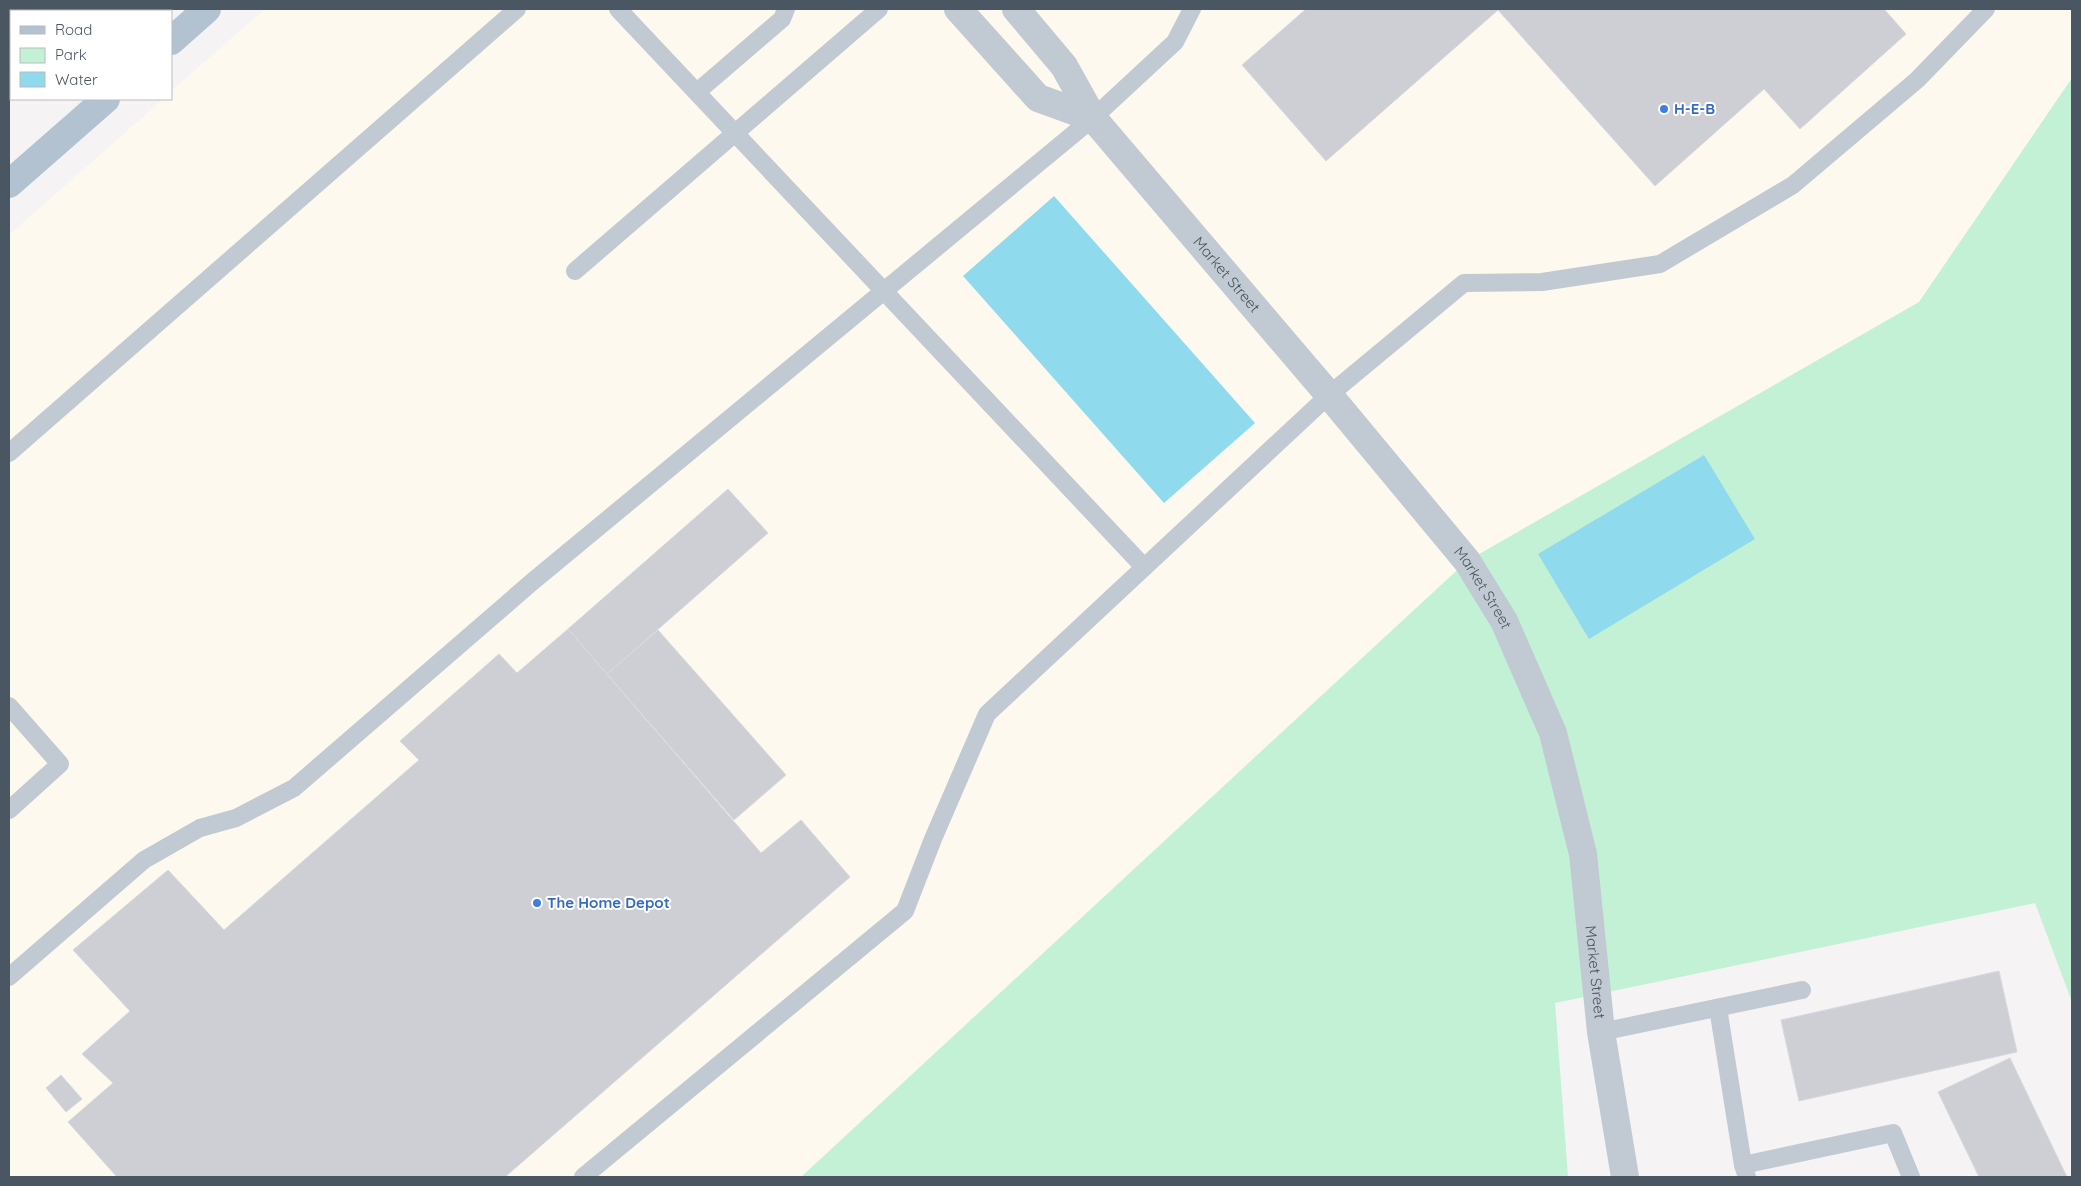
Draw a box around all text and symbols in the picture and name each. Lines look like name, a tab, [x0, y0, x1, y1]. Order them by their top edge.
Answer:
legend	[10, 10, 172, 100]
text: Road	[55, 20, 92, 39]
text: Park	[55, 45, 87, 64]
text: Water	[55, 70, 98, 89]
place label: H-E-B	[1674, 99, 1715, 118]
marker: H-E-B	[1658, 103, 1670, 115]
street label: Market Street	[1189, 233, 1265, 316]
street label: Market Street	[1450, 543, 1516, 632]
place label: The Home Depot	[547, 893, 670, 912]
marker: The Home Depot	[531, 897, 543, 909]
street label: Market Street	[1581, 925, 1610, 1020]

